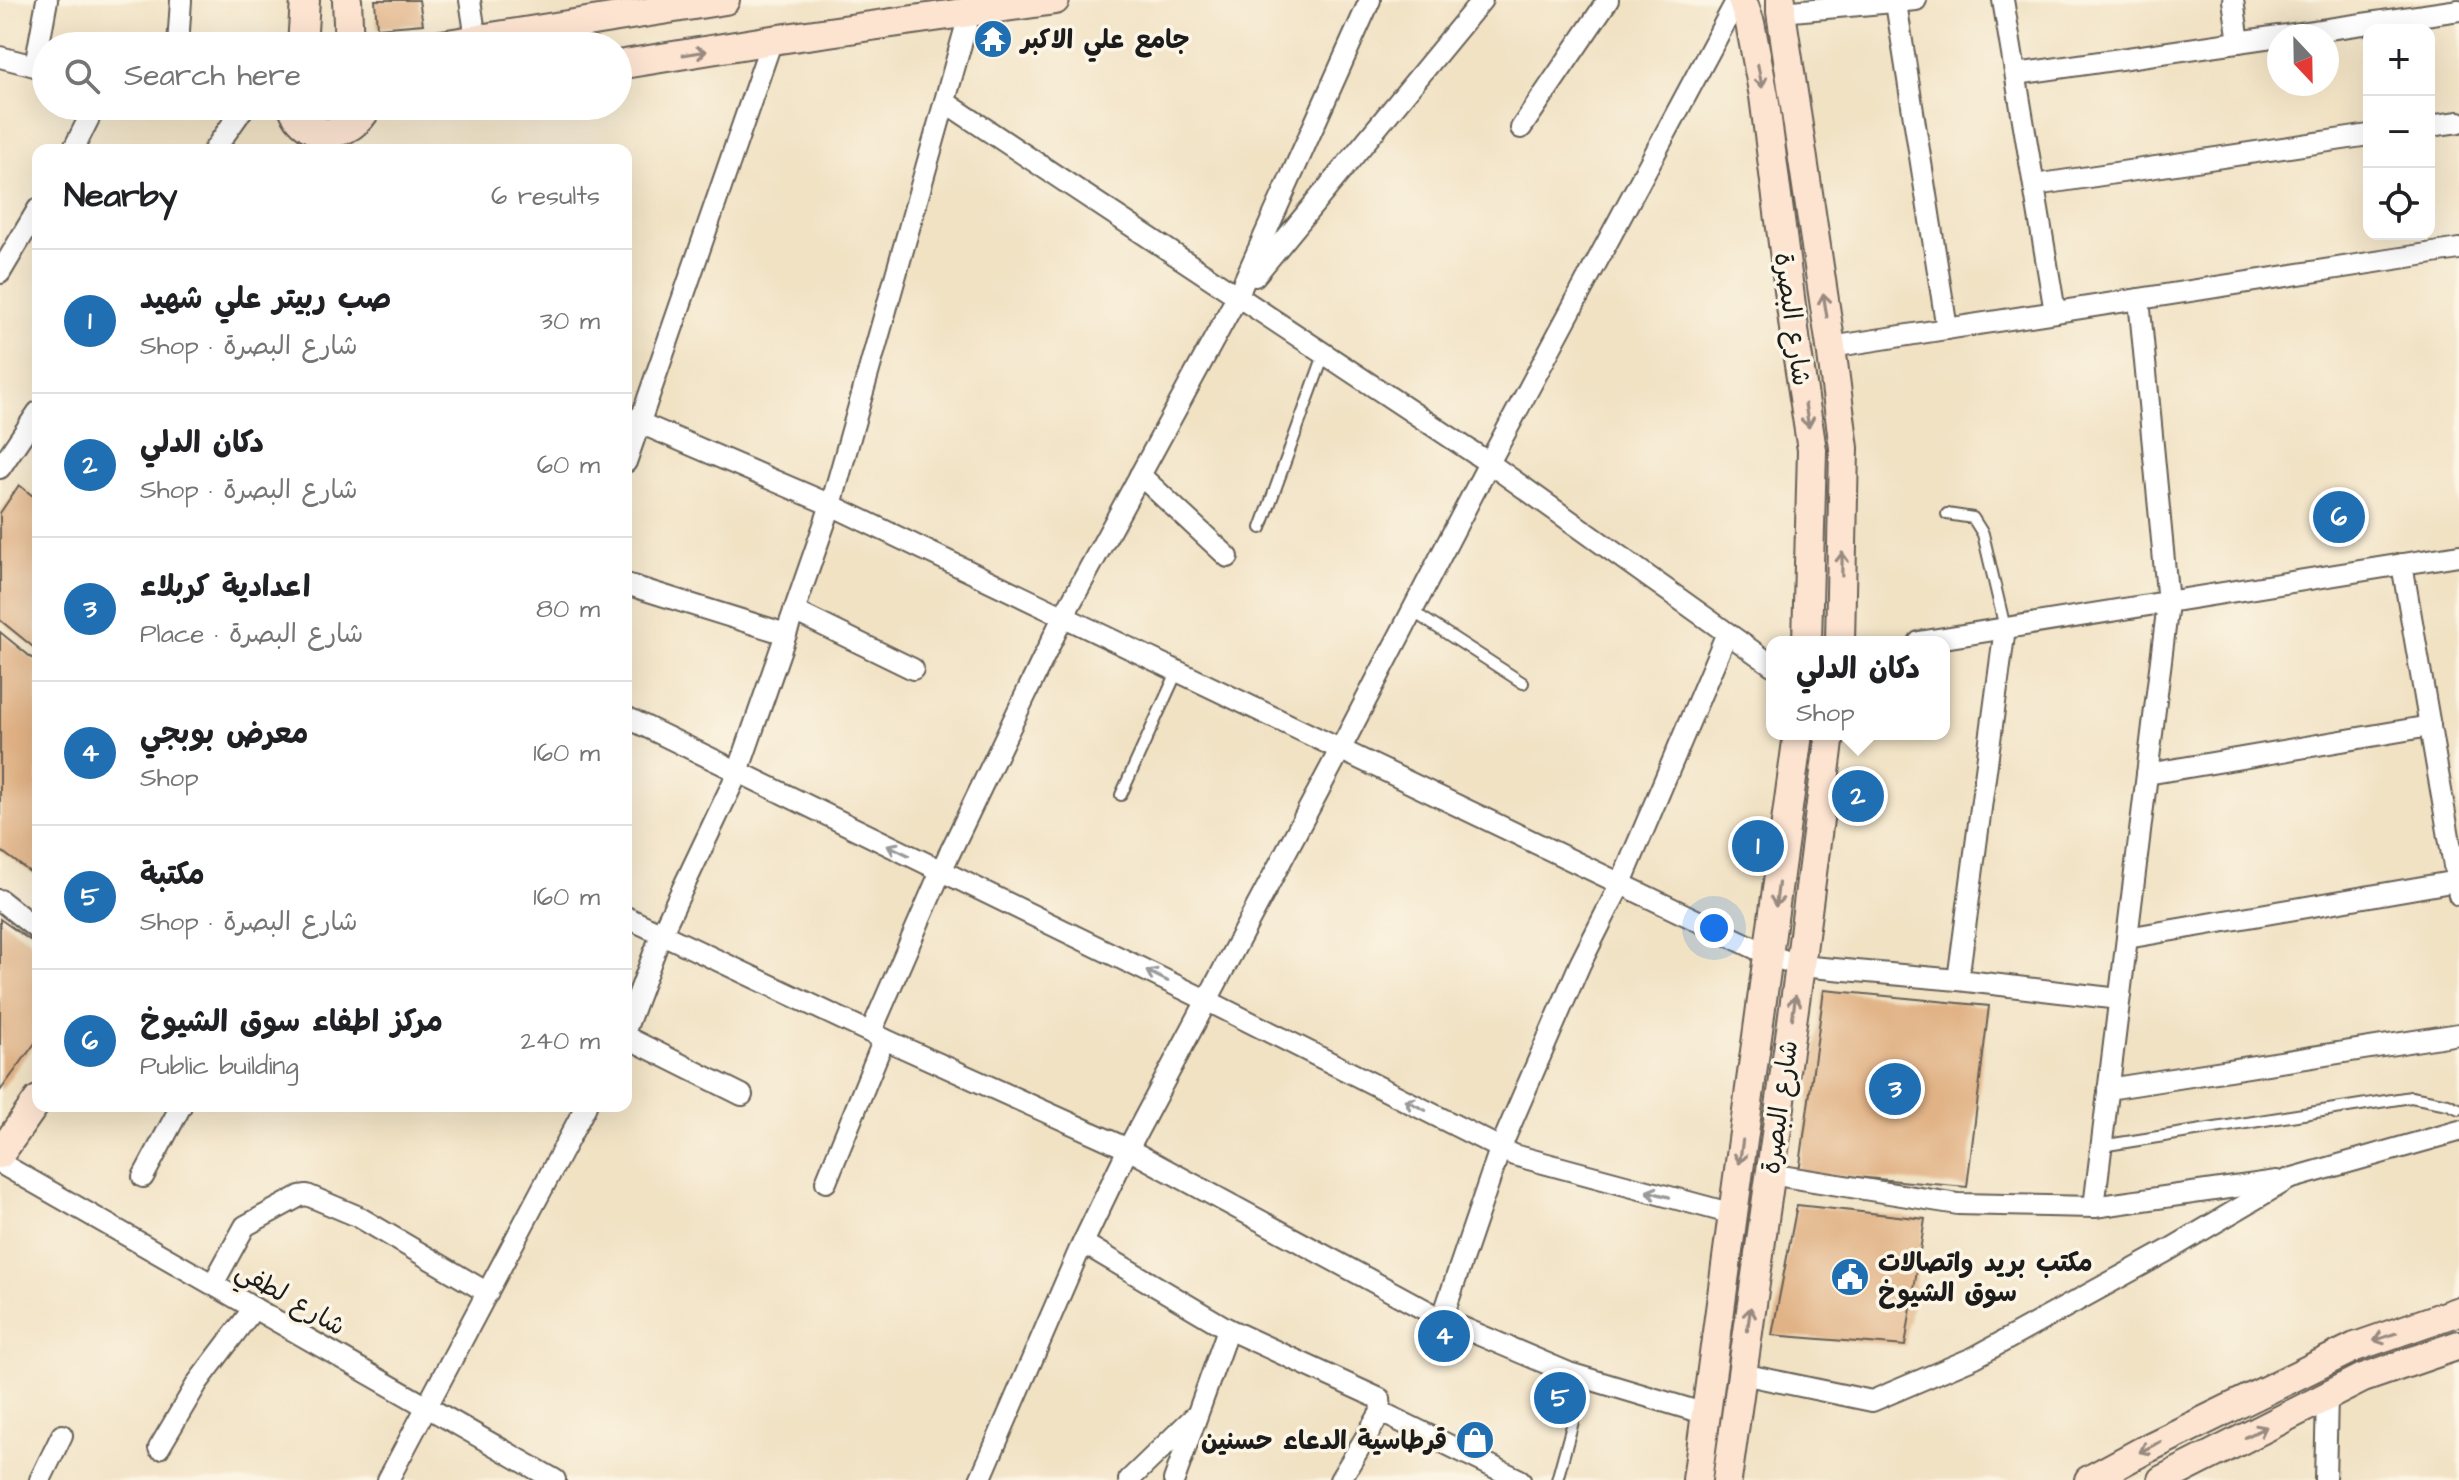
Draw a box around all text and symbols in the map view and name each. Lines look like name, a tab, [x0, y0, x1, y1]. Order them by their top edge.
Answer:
temple icon: جامع علي الاكبر	[972, 18, 1014, 60]
place label: جامع علي الاكبر	[1019, 22, 1190, 63]
north arrow	[2267, 24, 2339, 96]
map controls	[2363, 24, 2435, 240]
button: +	[2363, 24, 2435, 96]
search box	[32, 32, 632, 120]
one-way arrow	[682, 44, 707, 59]
icon: search	[60, 54, 104, 98]
text: Search here	[124, 55, 301, 97]
one-way arrow	[1753, 62, 1768, 88]
button: −	[2363, 96, 2435, 168]
button: locate	[2363, 168, 2435, 240]
text: Nearby	[64, 172, 178, 220]
text: 6 results	[491, 178, 600, 214]
street label: شارع البصرة	[1765, 250, 1819, 388]
text: صب ربيتر علي شهيد	[140, 278, 391, 320]
one-way arrow	[1817, 293, 1832, 318]
text: 1	[88, 303, 92, 339]
text: 30 m	[540, 303, 600, 339]
text: Shop · شارع البصرة	[140, 328, 358, 364]
one-way arrow	[1800, 403, 1815, 428]
text: دكان الدلي	[140, 422, 264, 464]
text: 2	[83, 447, 97, 483]
text: 60 m	[537, 447, 600, 483]
text: Shop · شارع البصرة	[140, 472, 358, 508]
pin: 6	[2313, 487, 2365, 547]
one-way arrow	[1834, 551, 1850, 578]
text: اعدادية كربلاء	[140, 566, 310, 608]
text: 3	[83, 591, 97, 627]
text: 80 m	[536, 591, 600, 627]
text: Place · شارع البصرة	[140, 616, 363, 652]
popup	[1766, 636, 1950, 740]
text: دكان الدلي	[1796, 648, 1920, 690]
text: Shop	[1796, 695, 1855, 731]
text: معرض بوبجي	[140, 713, 308, 755]
text: 4	[81, 735, 99, 771]
text: 160 m	[533, 735, 600, 771]
text: Shop	[140, 760, 199, 796]
pin: 2	[1832, 766, 1884, 826]
pin: 1	[1732, 816, 1784, 876]
one-way arrow	[887, 842, 911, 857]
text: مكتبة	[140, 854, 205, 896]
text: 5	[81, 879, 99, 915]
text: 160 m	[533, 879, 600, 915]
one-way arrow	[1770, 881, 1785, 908]
text: Shop · شارع البصرة	[140, 904, 358, 940]
your location	[1694, 908, 1734, 948]
one-way arrow	[1146, 968, 1170, 983]
one-way arrow	[1787, 995, 1802, 1020]
text: مركز اطفاء سوق الشيوخ	[140, 1001, 443, 1043]
text: 6	[82, 1023, 98, 1059]
text: 240 m	[520, 1023, 600, 1059]
street label: شارع البصرة	[1753, 1038, 1807, 1176]
text: Public building	[140, 1048, 299, 1084]
pin: 3	[1869, 1059, 1921, 1119]
one-way arrow	[1403, 1097, 1427, 1113]
one-way arrow	[1733, 1139, 1748, 1164]
one-way arrow	[1645, 1186, 1671, 1201]
place label: مكتب بريد واتصالات سوق الشيوخ	[1878, 1245, 2093, 1311]
street label: شارع لطفي	[227, 1253, 352, 1348]
public building icon: مكتب بريد واتصالات سوق الشيوخ	[1829, 1256, 1871, 1298]
pin: 4	[1418, 1306, 1470, 1366]
one-way arrow	[1742, 1307, 1757, 1333]
one-way arrow	[2373, 1330, 2398, 1345]
pin: 5	[1534, 1368, 1586, 1428]
shop icon: قرطاسية الدعاء حسنين	[1454, 1419, 1496, 1461]
place label: قرطاسية الدعاء حسنين	[1201, 1423, 1447, 1459]
one-way arrow	[2244, 1424, 2268, 1439]
one-way arrow	[2139, 1440, 2163, 1456]

